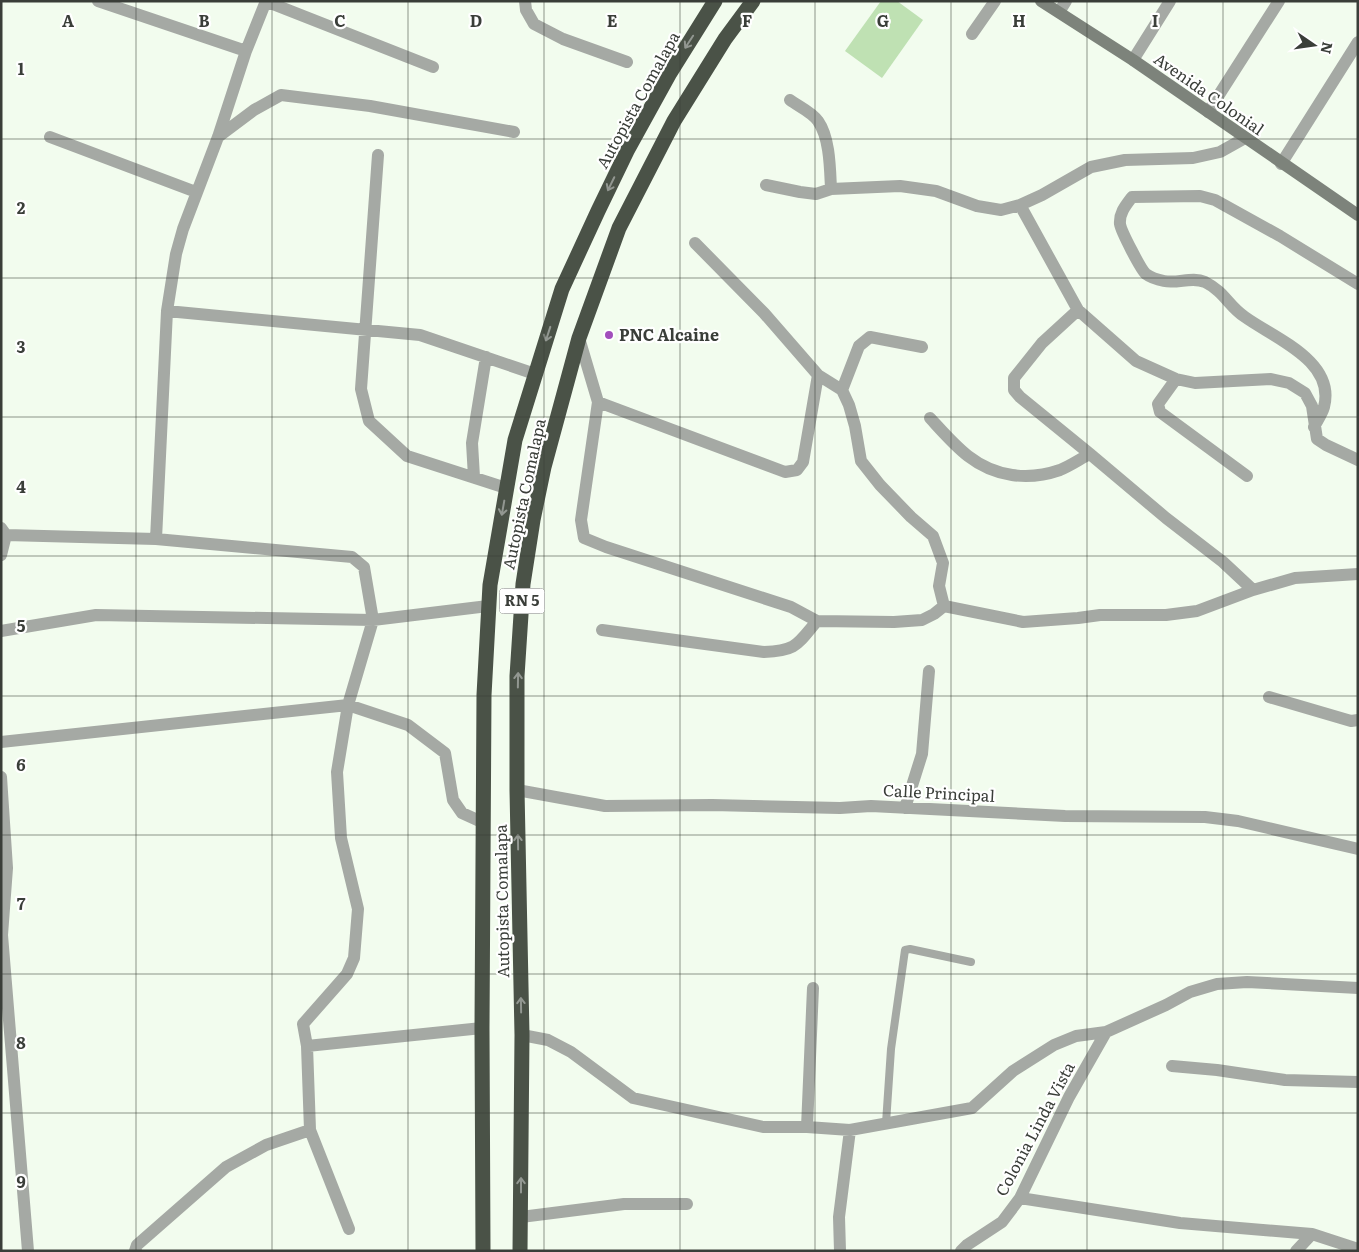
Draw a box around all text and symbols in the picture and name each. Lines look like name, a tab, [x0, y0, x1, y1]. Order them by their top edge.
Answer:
text: A	[62, 8, 74, 32]
text: B	[198, 8, 210, 32]
text: C	[334, 8, 346, 32]
text: D	[470, 8, 482, 32]
text: E	[607, 8, 618, 32]
text: F	[742, 8, 752, 32]
text: G	[877, 8, 889, 32]
text: H	[1012, 8, 1026, 32]
text: I	[1152, 8, 1158, 32]
north arrow	[1289, 20, 1339, 70]
street label: Autopista Comalapa	[589, 26, 685, 173]
one-way arrow	[684, 35, 694, 49]
text: N	[1317, 40, 1339, 56]
street label: Avenida Colonial	[1150, 46, 1270, 140]
text: 1	[18, 56, 25, 80]
one-way arrow	[606, 177, 616, 192]
text: 2	[17, 195, 26, 219]
place label: PNC Alcaine	[619, 322, 719, 346]
one-way arrow	[543, 326, 552, 341]
marker: PNC Alcaine	[603, 329, 615, 341]
text: 3	[17, 334, 26, 358]
street label: Autopista Comalapa	[495, 416, 551, 571]
text: 4	[16, 474, 26, 498]
one-way arrow	[497, 500, 507, 516]
road number: RN 5	[500, 588, 544, 614]
text: 5	[17, 613, 26, 637]
one-way arrow	[513, 672, 522, 688]
text: 6	[16, 752, 26, 776]
street label: Calle Principal	[883, 777, 996, 807]
street label: Autopista Comalapa	[488, 824, 514, 978]
one-way arrow	[513, 834, 523, 850]
text: 7	[17, 891, 26, 915]
one-way arrow	[516, 997, 526, 1013]
text: 8	[16, 1030, 26, 1054]
street label: Colonia Linda Vista	[989, 1057, 1080, 1200]
text: 9	[16, 1169, 26, 1193]
one-way arrow	[516, 1177, 526, 1193]

